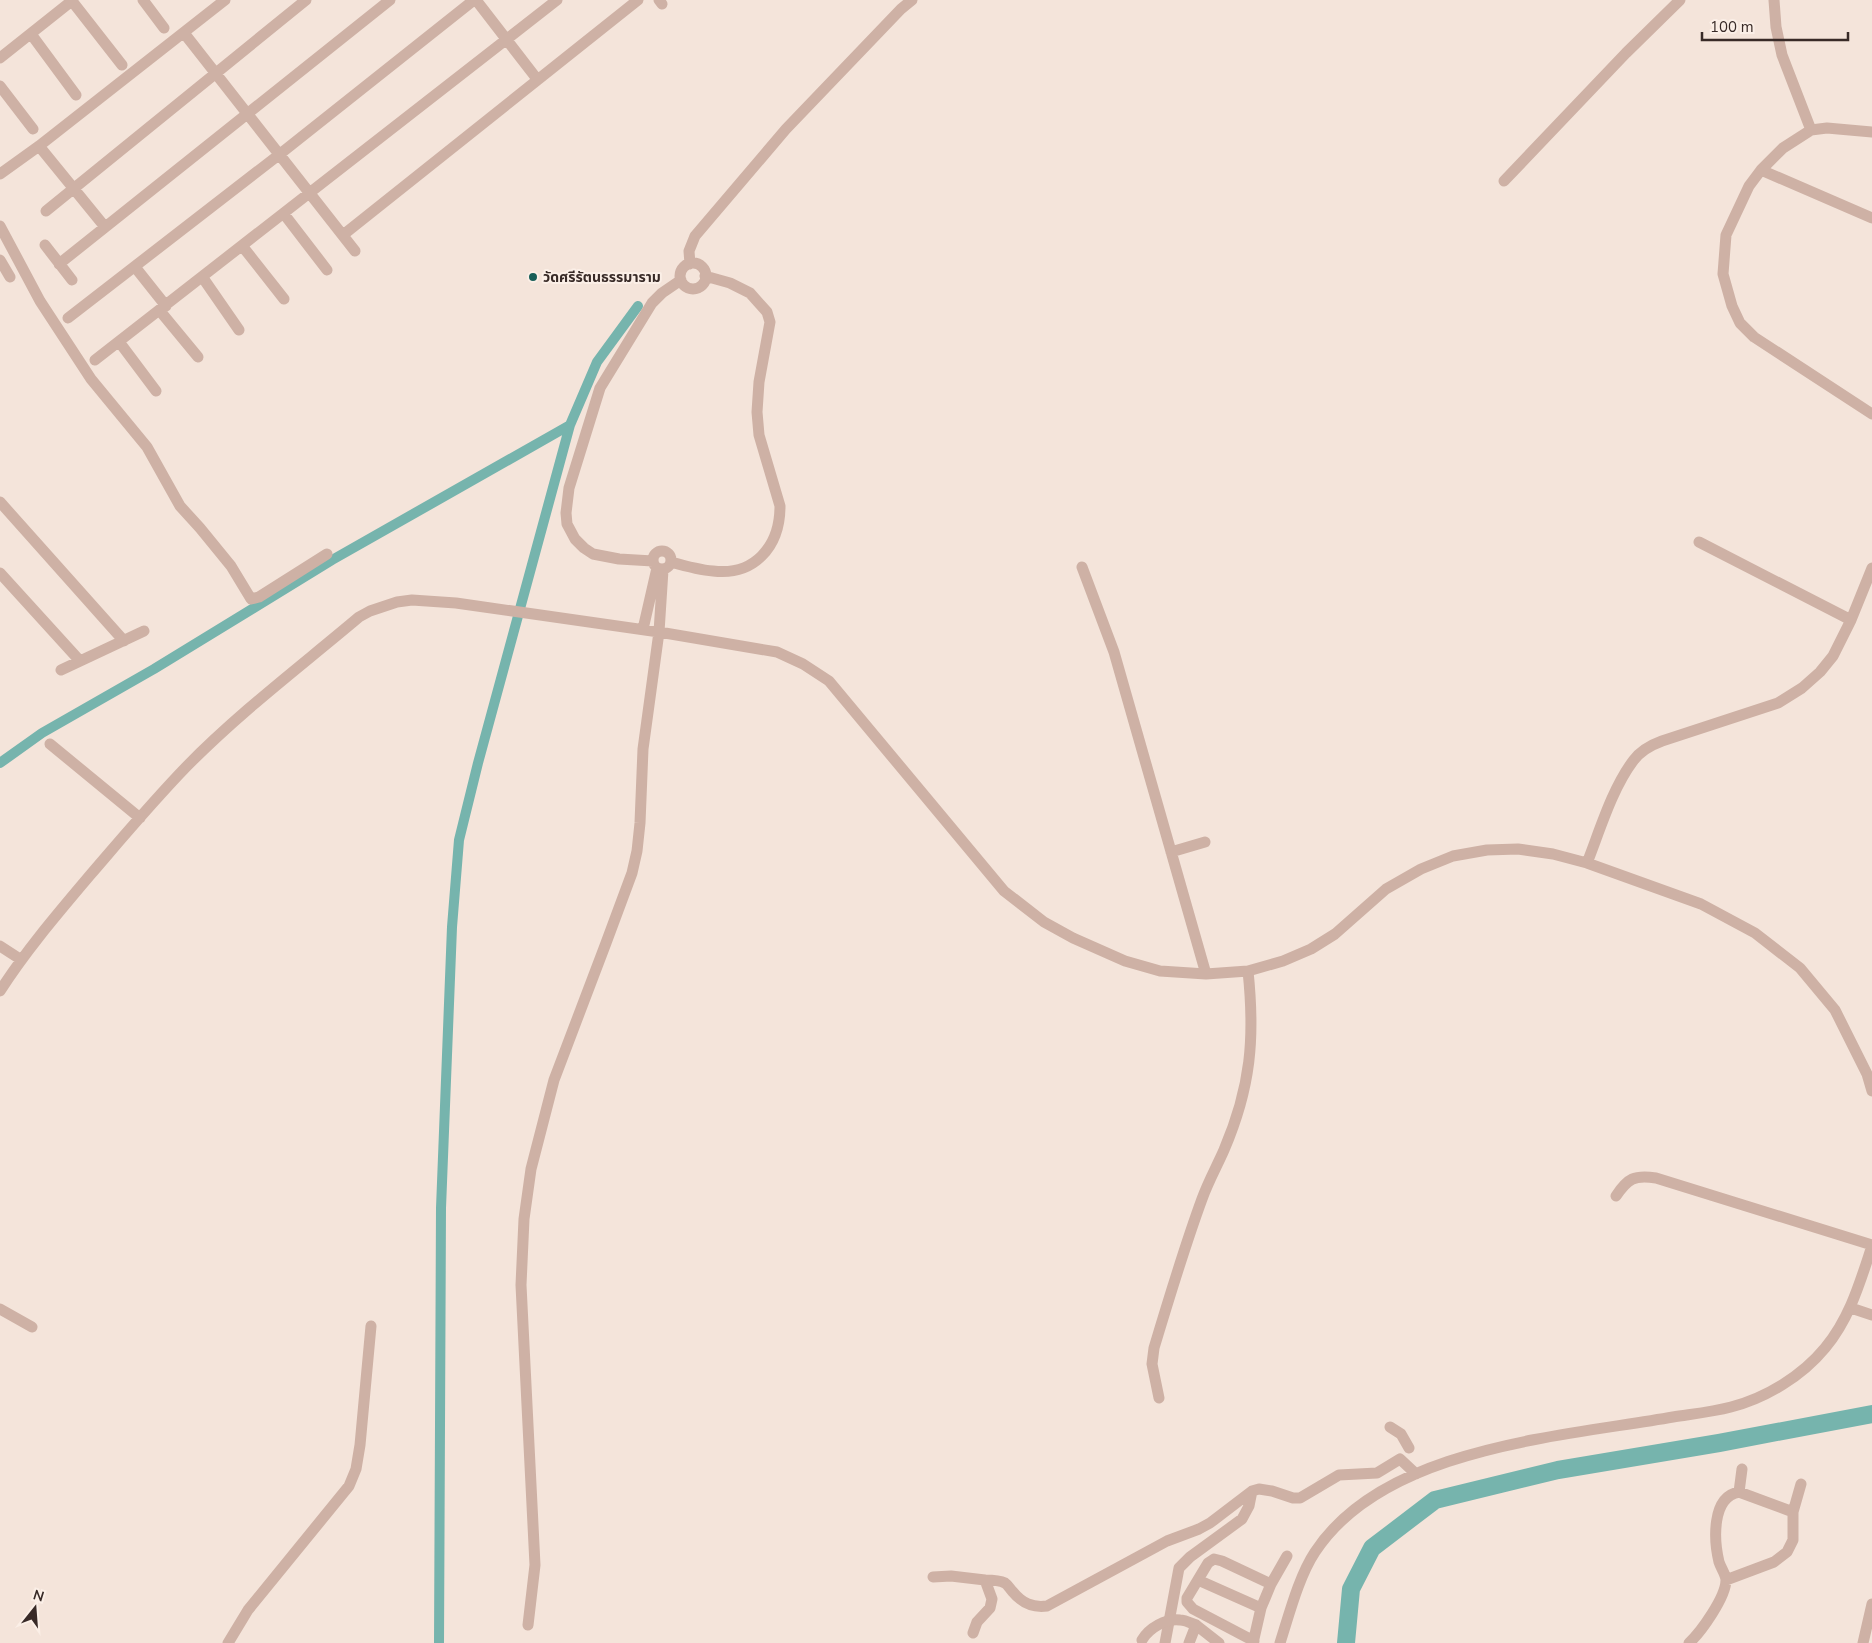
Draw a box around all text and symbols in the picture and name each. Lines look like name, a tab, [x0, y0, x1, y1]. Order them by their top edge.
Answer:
scale bar	[1702, 10, 1848, 42]
text: 100 m	[1710, 17, 1754, 37]
place label: วัดศรีรัตนธรรมาราม	[543, 268, 661, 287]
marker: วัดศรีรัตนธรรมาราม	[527, 271, 539, 283]
north arrow	[10, 1583, 60, 1633]
text: N	[31, 1585, 46, 1607]

